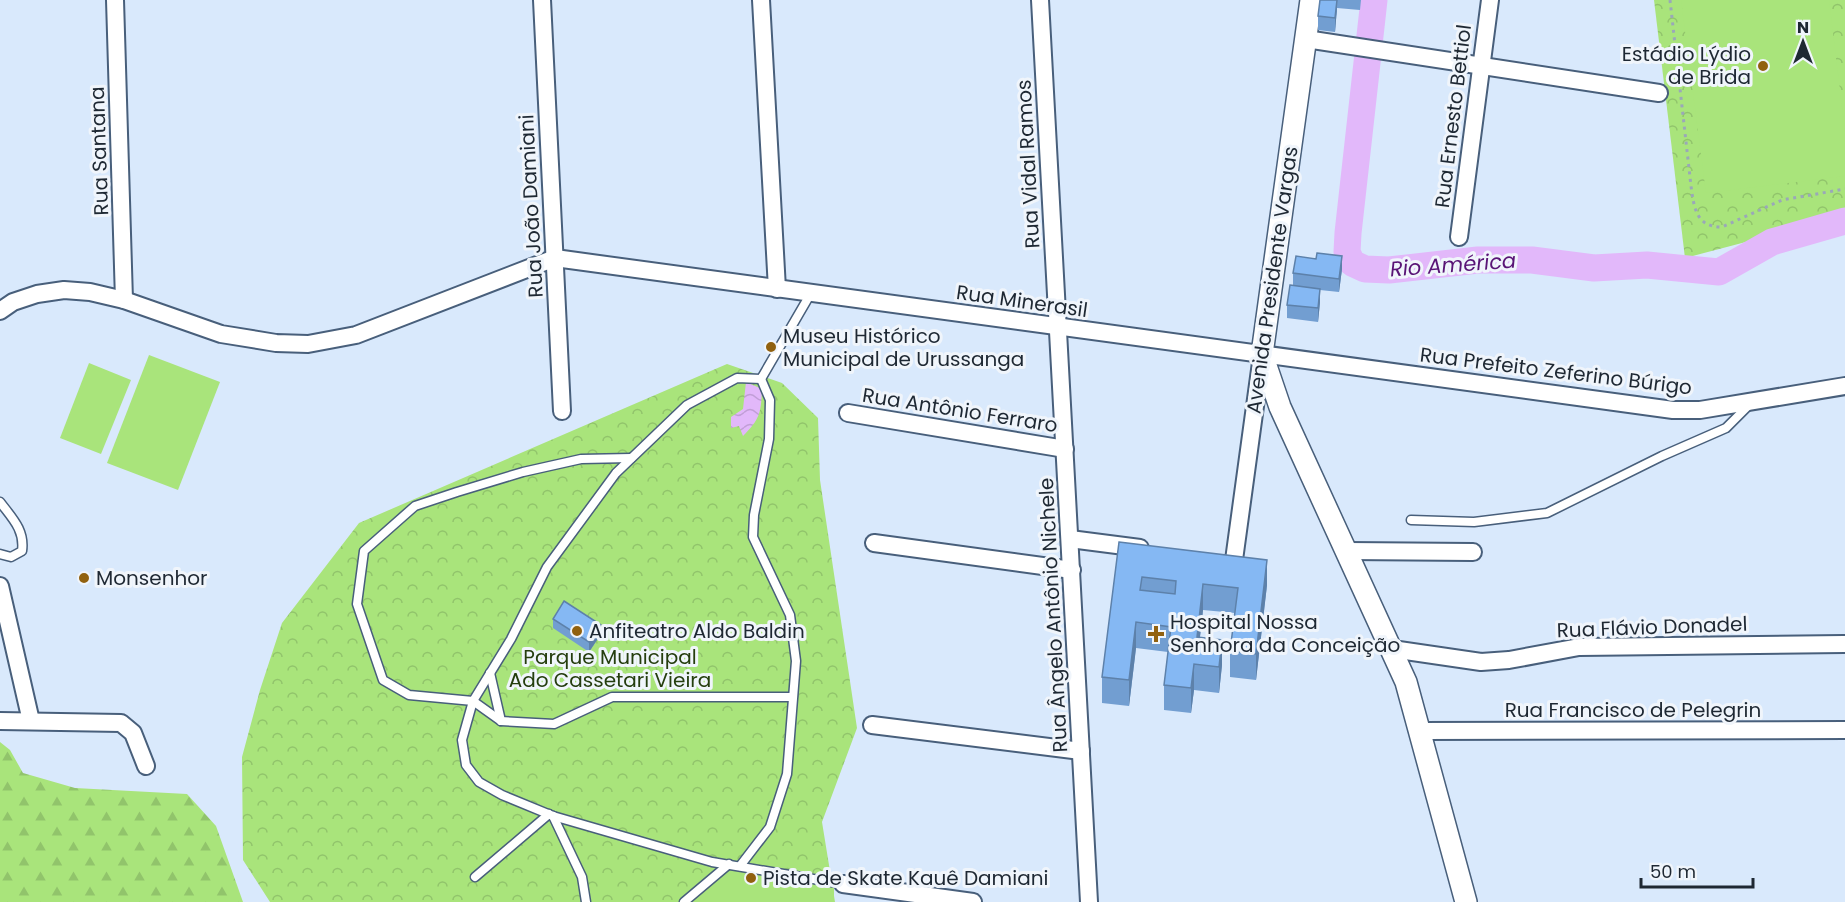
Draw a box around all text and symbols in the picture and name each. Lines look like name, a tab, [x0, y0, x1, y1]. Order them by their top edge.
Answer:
north arrow	[1773, 12, 1833, 72]
text: N	[1797, 16, 1809, 39]
street label: Rua Ernesto Bettiol	[1428, 23, 1478, 209]
place label: Estádio Lýdio de Brida	[1622, 40, 1751, 91]
marker: Estádio Lýdio de Brida	[1756, 59, 1770, 73]
street label: Rua Vidal Ramos	[1010, 79, 1046, 249]
street label: Rua Santana	[83, 86, 115, 216]
street label: Rua João Damiani	[512, 114, 550, 298]
street label: Avenida Presidente Vargas	[1239, 144, 1305, 416]
water label: Rio América	[1389, 246, 1517, 283]
street label: Rua Minerasil	[954, 278, 1090, 324]
place label: Museu Histórico Municipal de Urussanga	[783, 322, 1024, 373]
marker: Museu Histórico Municipal de Urussanga	[764, 340, 778, 354]
street label: Rua Prefeito Zeferino Búrigo	[1418, 340, 1694, 402]
street label: Rua Antônio Ferraro	[860, 381, 1060, 439]
street label: Rua Ângelo Antônio Nichele	[1032, 477, 1074, 753]
place label: Monsenhor	[96, 564, 208, 592]
marker: Monsenhor	[77, 571, 91, 585]
place label: Hospital Nossa Senhora da Conceição	[1170, 608, 1400, 659]
street label: Rua Flávio Donadel	[1556, 610, 1748, 644]
place label: Anfiteatro Aldo Baldin	[589, 617, 805, 645]
marker: Anfiteatro Aldo Baldin	[570, 624, 584, 638]
marker: Hospital Nossa Senhora da Conceição	[1147, 625, 1165, 643]
park label: Parque Municipal Ado Cassetari Vieira	[509, 643, 711, 694]
street label: Rua Francisco de Pelegrin	[1505, 696, 1761, 724]
scale bar	[1641, 851, 1754, 889]
text: 50 m	[1650, 859, 1696, 884]
place label: Pista de Skate Kauê Damiani	[763, 864, 1048, 892]
marker: Pista de Skate Kauê Damiani	[744, 871, 758, 885]

